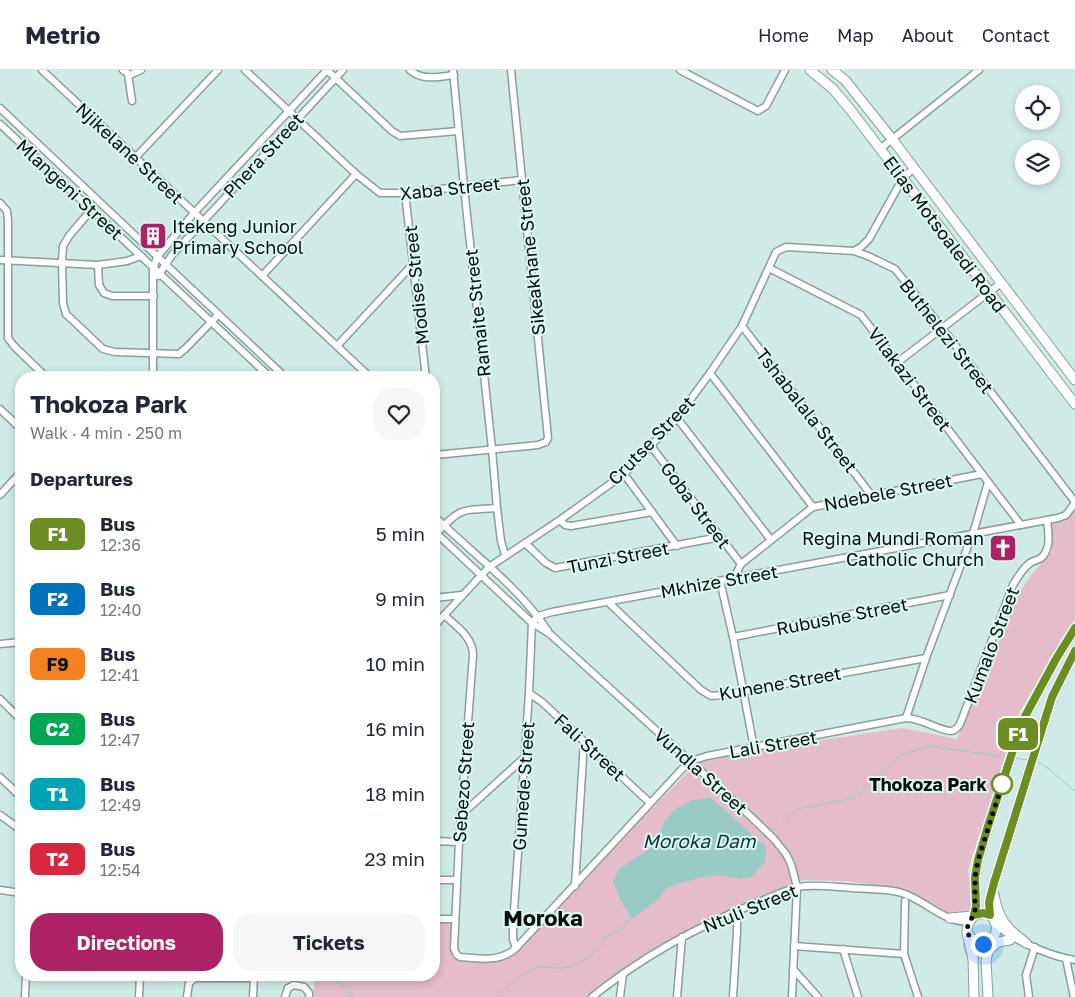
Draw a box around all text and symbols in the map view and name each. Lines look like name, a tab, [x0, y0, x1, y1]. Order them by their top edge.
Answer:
text: Metrio	[25, 20, 100, 49]
text: Home	[758, 24, 809, 46]
text: Map	[837, 24, 874, 46]
text: About	[902, 24, 954, 46]
text: Contact	[982, 24, 1050, 46]
map controls	[1015, 85, 1060, 185]
button: locate	[1015, 85, 1060, 130]
street label: Njikelane Street	[72, 98, 188, 208]
street label: Phera Street	[218, 108, 308, 202]
street label: Mlangeni Street	[12, 134, 128, 244]
button: layers	[1015, 140, 1060, 185]
street label: Elias Motsoaledi Road	[879, 151, 1011, 317]
street label: Xaba Street	[399, 172, 501, 204]
street label: Sikeakhane Street	[511, 178, 549, 336]
place label: Itekeng Junior Primary School	[172, 215, 304, 258]
building icon: Itekeng Junior Primary School	[138, 221, 168, 251]
street label: Modise Street	[399, 224, 433, 346]
street label: Ramaite Street	[459, 248, 495, 378]
street label: Buthelezi Street	[895, 274, 999, 398]
street label: Vilakazi Street	[864, 323, 956, 435]
street label: Tshabalala Street	[752, 343, 862, 477]
button: heart	[373, 388, 425, 440]
text: Thokoza Park	[30, 389, 187, 418]
street label: Crutse Street	[603, 391, 699, 489]
text: Walk · 4 min · 250 m	[30, 423, 182, 443]
street label: Goba Street	[656, 457, 736, 553]
text: Departures	[30, 467, 133, 490]
street label: Ndebele Street	[822, 469, 954, 515]
text: Bus	[100, 512, 135, 535]
text: 5 min	[376, 522, 425, 545]
text: F1	[48, 523, 67, 545]
place label: Regina Mundi Roman Catholic Church	[802, 527, 984, 570]
church icon: Regina Mundi Roman Catholic Church	[988, 533, 1018, 563]
text: 12:36	[100, 535, 141, 555]
street label: Tunzi Street	[565, 536, 671, 578]
street label: Mkhize Street	[659, 560, 779, 602]
text: Bus	[100, 577, 135, 600]
street label: Kumalo Street	[959, 584, 1023, 706]
text: 9 min	[375, 587, 425, 610]
text: F2	[47, 588, 68, 610]
street label: Rubushe Street	[774, 592, 910, 640]
text: 12:40	[100, 600, 142, 620]
text: Bus	[100, 642, 135, 665]
text: 10 min	[366, 652, 425, 675]
text: F9	[46, 653, 69, 675]
street label: Kunene Street	[717, 661, 843, 705]
text: 12:41	[100, 665, 139, 685]
text: Bus	[100, 707, 135, 730]
street label: Fali Street	[550, 709, 630, 785]
text: 16 min	[366, 717, 425, 740]
text: C2	[46, 718, 69, 740]
line badge: F1	[996, 718, 1040, 750]
street label: Sebezo Street	[448, 721, 478, 843]
street label: Gumede Street	[508, 721, 538, 851]
street label: Vundla Street	[650, 723, 752, 819]
text: F1	[1008, 723, 1028, 745]
street label: Lali Street	[727, 725, 819, 763]
text: 12:47	[100, 730, 140, 750]
text: Bus	[100, 772, 135, 795]
place label: Thokoza Park	[869, 773, 988, 795]
marker: Thokoza Park	[991, 773, 1013, 795]
text: 18 min	[366, 782, 425, 805]
text: T1	[47, 783, 68, 805]
text: 12:49	[100, 795, 141, 815]
water label: Moroka Dam	[642, 829, 757, 852]
text: Bus	[100, 837, 135, 860]
text: 23 min	[365, 847, 425, 870]
text: T2	[46, 848, 69, 870]
text: 12:54	[100, 860, 141, 880]
street label: Ntuli Street	[699, 879, 801, 937]
district label: Moroka	[503, 904, 583, 931]
button: Directions	[30, 913, 223, 971]
button: Tickets	[233, 913, 425, 971]
your location	[971, 932, 996, 957]

